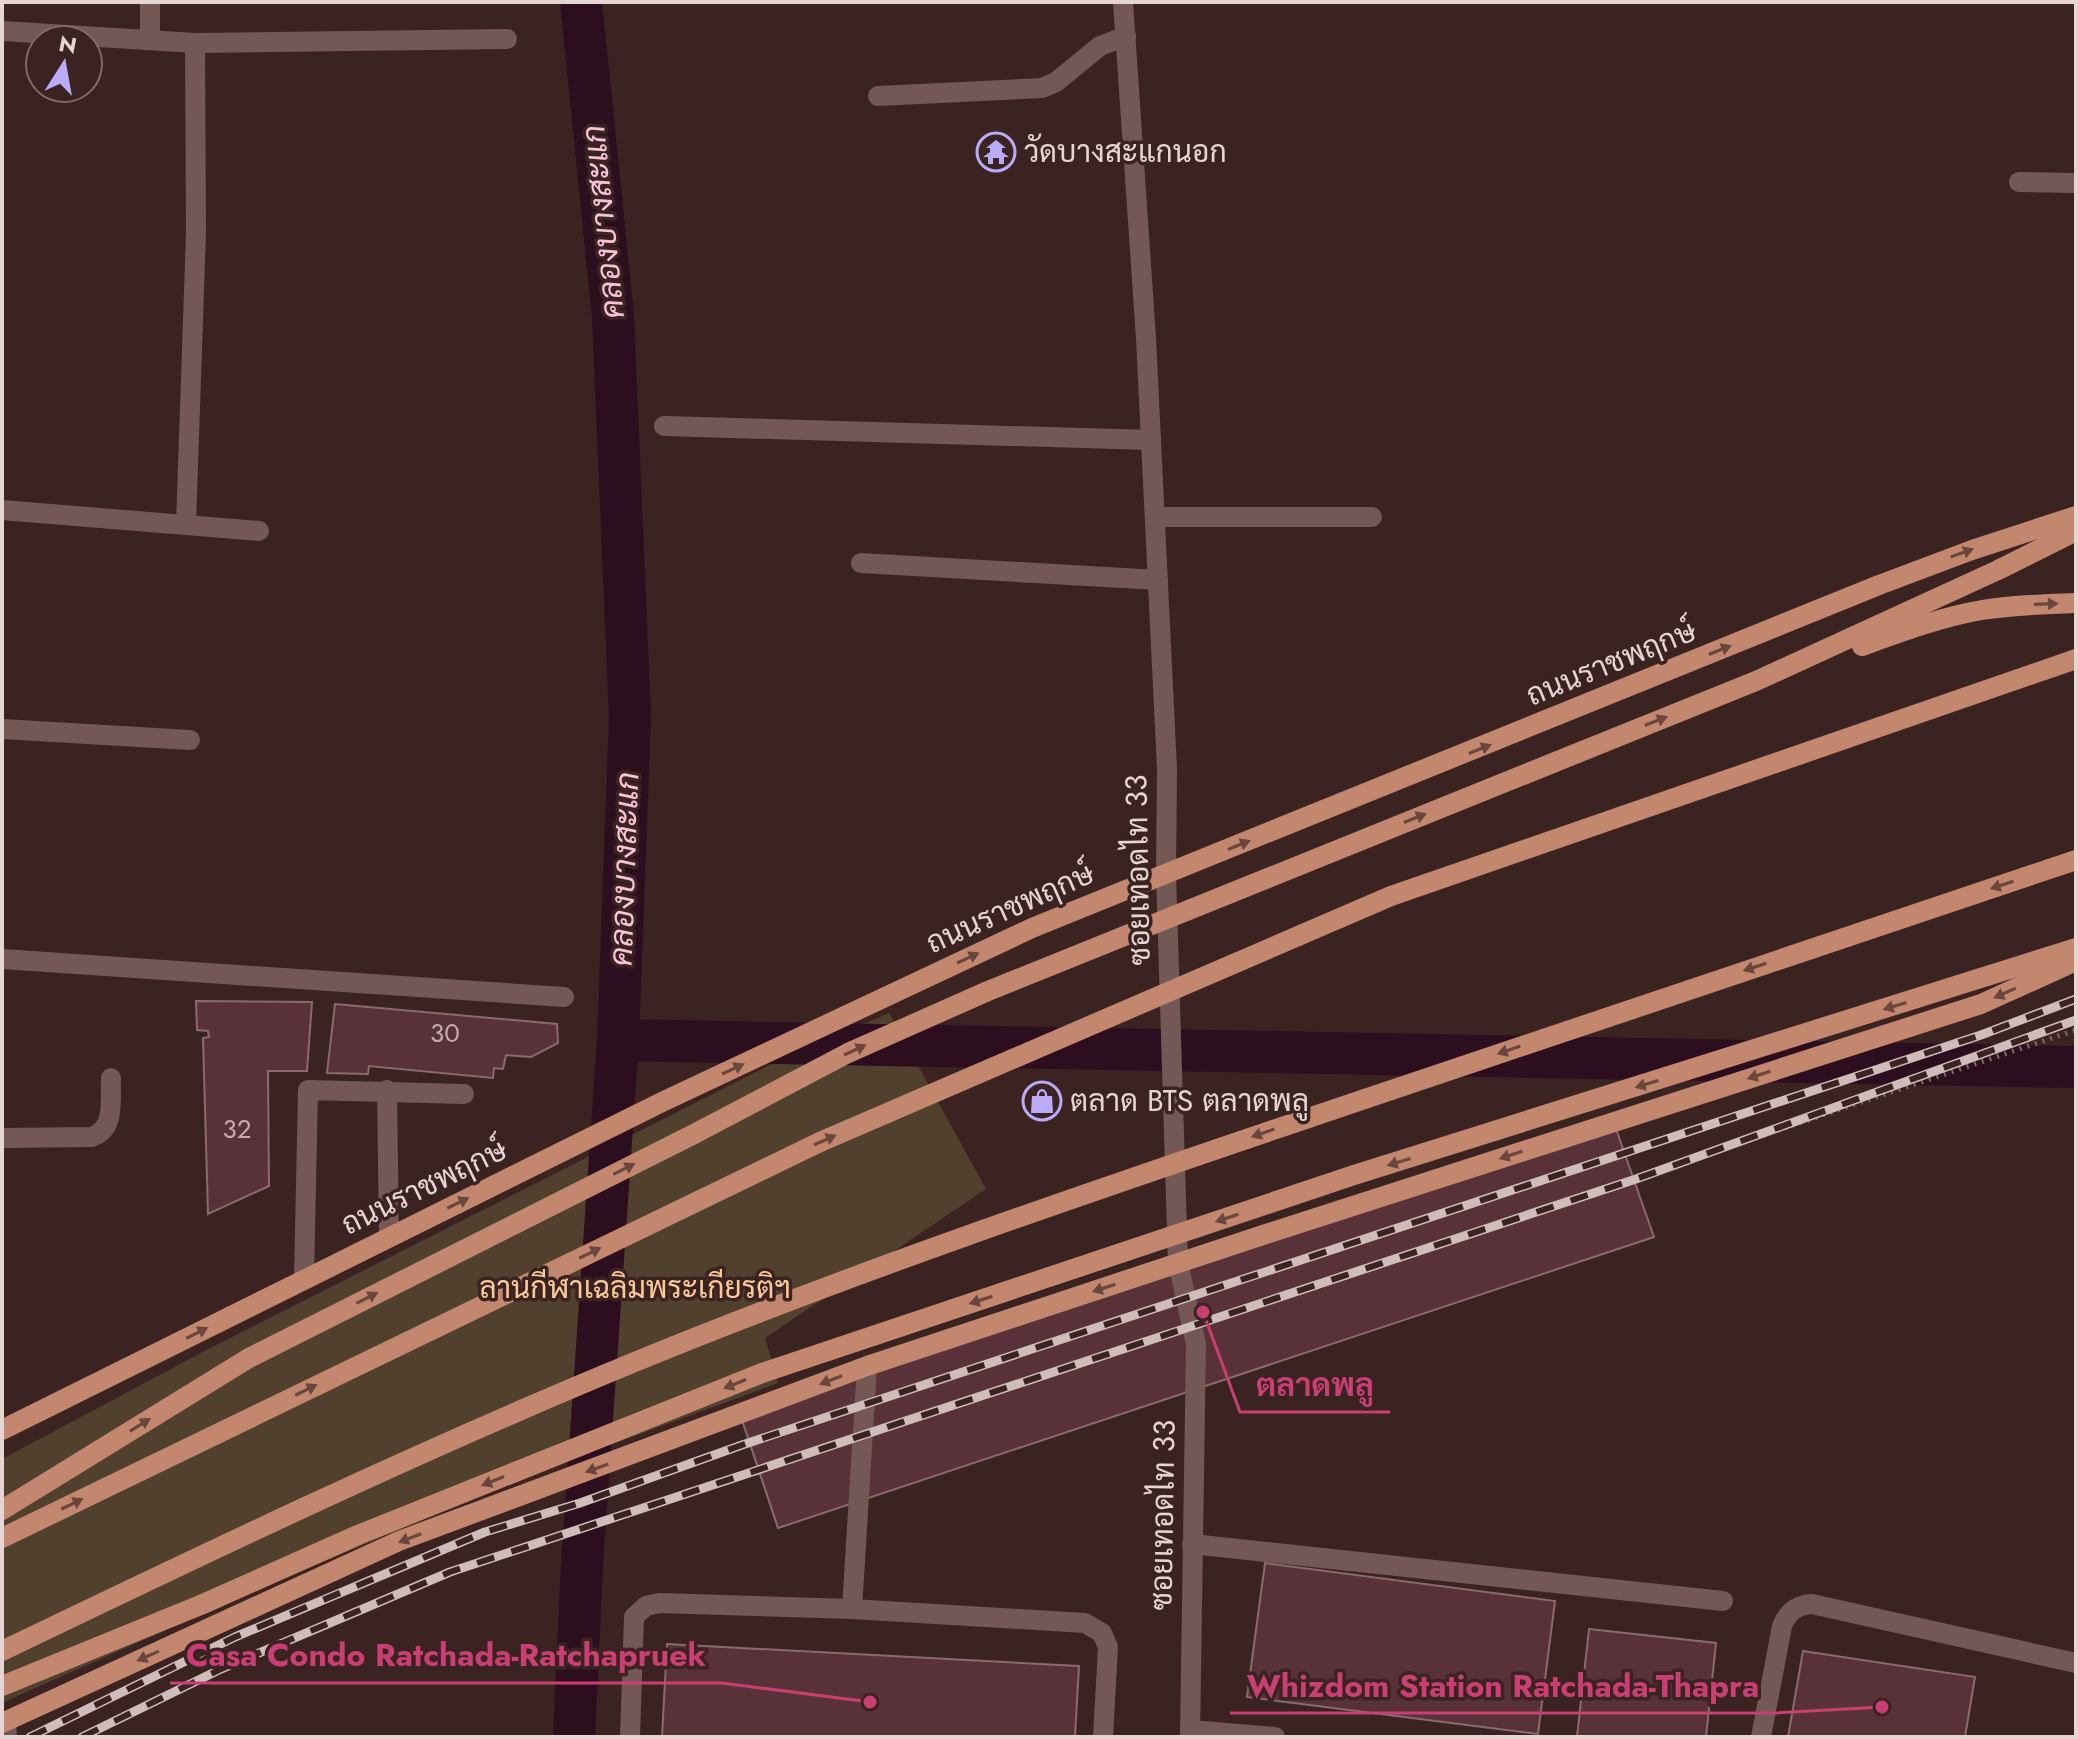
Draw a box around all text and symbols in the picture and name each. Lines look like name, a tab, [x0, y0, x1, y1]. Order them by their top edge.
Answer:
north arrow	[24, 24, 104, 104]
text: N	[56, 27, 79, 62]
water label: คลองบางสะแก	[570, 123, 636, 321]
place label: วัดบางสะแกนอก	[1024, 130, 1227, 173]
temple icon: วัดบางสะแกนอก	[975, 131, 1017, 173]
one-way arrow	[1950, 547, 1974, 559]
one-way arrow	[2034, 597, 2059, 610]
street label: ถนนราชพฤกษ์	[1520, 609, 1703, 716]
one-way arrow	[1709, 643, 1732, 656]
one-way arrow	[1644, 715, 1668, 728]
one-way arrow	[1468, 742, 1492, 755]
water label: คลองบางสะแก	[598, 771, 650, 967]
street label: ซอยเทอดไท 33	[1114, 774, 1161, 966]
one-way arrow	[1403, 812, 1427, 825]
one-way arrow	[1227, 838, 1251, 851]
street label: ถนนราชพฤกษ์	[919, 851, 1101, 964]
one-way arrow	[1990, 880, 2014, 892]
one-way arrow	[957, 951, 980, 965]
one-way arrow	[1743, 962, 1767, 974]
one-way arrow	[1993, 987, 2017, 1000]
one-way arrow	[1882, 1000, 1906, 1012]
house number: 30	[430, 1014, 460, 1052]
one-way arrow	[844, 1043, 867, 1057]
one-way arrow	[1497, 1045, 1521, 1057]
one-way arrow	[721, 1062, 745, 1076]
one-way arrow	[1746, 1070, 1770, 1082]
one-way arrow	[1634, 1078, 1658, 1090]
place label: ตลาด BTS ตลาดพลู	[1070, 1079, 1309, 1122]
shop icon: ตลาด BTS ตลาดพลู	[1021, 1080, 1063, 1122]
house number: 32	[223, 1110, 252, 1148]
street label: ถนนราชพฤกษ์	[334, 1128, 514, 1245]
one-way arrow	[1250, 1128, 1274, 1140]
one-way arrow	[813, 1134, 837, 1147]
one-way arrow	[1499, 1149, 1523, 1162]
one-way arrow	[1386, 1156, 1410, 1168]
one-way arrow	[613, 1162, 636, 1176]
one-way arrow	[447, 1196, 470, 1210]
one-way arrow	[1215, 1212, 1239, 1224]
one-way arrow	[579, 1246, 602, 1260]
park label: ลานกีฬาเฉลิมพระเกียรติฯ	[479, 1266, 791, 1309]
one-way arrow	[1092, 1282, 1116, 1294]
one-way arrow	[355, 1292, 378, 1305]
one-way arrow	[968, 1295, 992, 1307]
one-way arrow	[186, 1326, 209, 1340]
callout: ตลาดพลู	[1240, 1356, 1390, 1412]
text: ตลาดพลู	[1256, 1362, 1374, 1408]
one-way arrow	[819, 1374, 843, 1387]
one-way arrow	[723, 1378, 747, 1391]
one-way arrow	[294, 1383, 317, 1397]
one-way arrow	[129, 1418, 151, 1432]
street label: ซอยเทอดไท 33	[1139, 1419, 1186, 1611]
one-way arrow	[585, 1462, 609, 1475]
one-way arrow	[481, 1475, 505, 1488]
one-way arrow	[61, 1497, 84, 1511]
one-way arrow	[398, 1532, 422, 1545]
callout: Casa Condo Ratchada-Ratchapruek	[170, 1627, 722, 1683]
text: Casa Condo Ratchada-Ratchapruek	[186, 1632, 707, 1678]
one-way arrow	[136, 1650, 159, 1663]
callout: Whizdom Station Ratchada-Thapra	[1230, 1657, 1775, 1713]
text: Whizdom Station Ratchada-Thapra	[1247, 1663, 1759, 1709]

